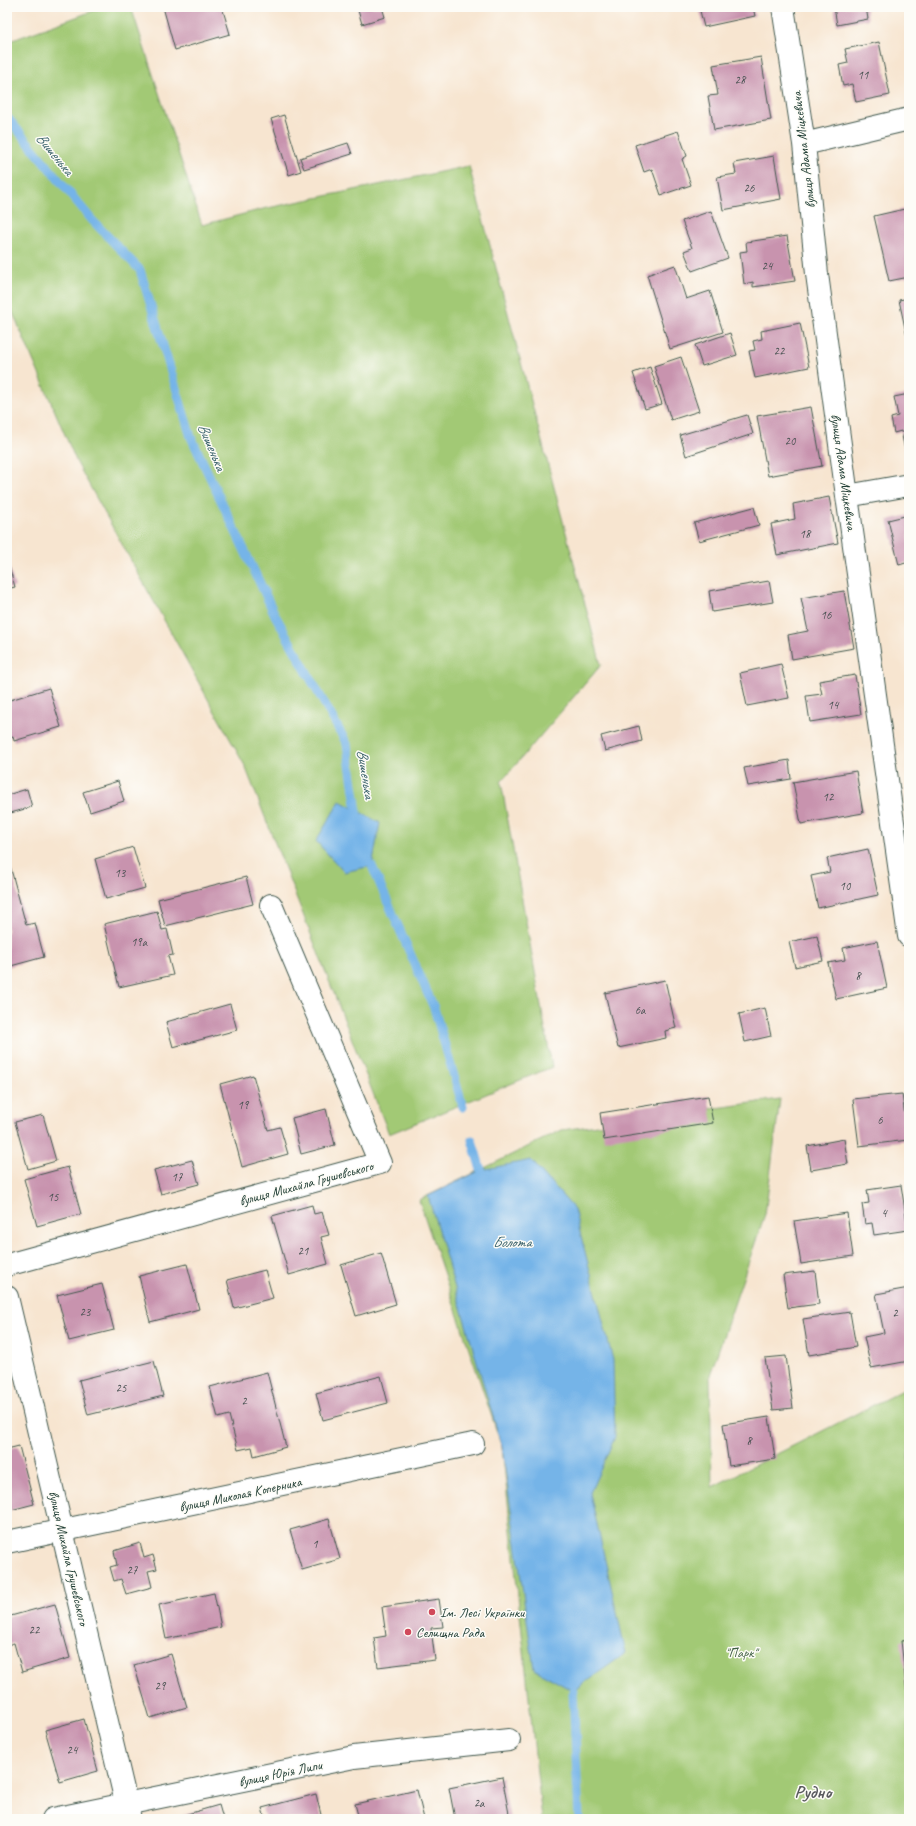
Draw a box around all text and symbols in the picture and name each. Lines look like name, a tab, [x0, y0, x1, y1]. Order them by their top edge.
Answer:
house number: 11	[858, 67, 869, 83]
house number: 28	[735, 72, 747, 88]
street label: вулиця Адама Міцкевича	[788, 89, 819, 209]
water label: Вишенька	[32, 129, 79, 181]
house number: 26	[744, 180, 755, 196]
house number: 24	[762, 258, 774, 274]
house number: 22	[774, 343, 786, 359]
street label: вулиця Адама Міцкевича	[827, 413, 860, 533]
water label: Вишенька	[193, 421, 231, 475]
house number: 20	[785, 433, 797, 449]
house number: 18	[800, 526, 812, 542]
house number: 16	[821, 607, 832, 623]
house number: 14	[828, 697, 840, 713]
water label: Вишенька	[352, 748, 379, 802]
house number: 12	[823, 789, 835, 805]
house number: 13	[115, 865, 127, 881]
house number: 10	[840, 878, 852, 894]
house number: 19а	[131, 934, 148, 950]
house number: 8	[855, 968, 862, 984]
house number: 6а	[635, 1002, 646, 1018]
house number: 19	[238, 1097, 250, 1113]
house number: 6	[877, 1112, 883, 1128]
street label: вулиця Михайла Грушевського	[237, 1157, 377, 1210]
house number: 17	[172, 1169, 183, 1185]
house number: 15	[48, 1189, 59, 1205]
house number: 4	[881, 1205, 888, 1221]
water label: Болота	[493, 1233, 533, 1252]
house number: 21	[298, 1243, 309, 1259]
house number: 23	[80, 1304, 92, 1320]
house number: 2	[892, 1305, 899, 1321]
house number: 25	[116, 1380, 127, 1396]
house number: 2	[241, 1393, 248, 1409]
house number: 8	[746, 1433, 753, 1449]
street label: вулиця Миколая Коперника	[177, 1473, 304, 1516]
street label: вулиця Михайла Грушевського	[45, 1489, 93, 1629]
house number: 1	[312, 1536, 318, 1552]
house number: 27	[127, 1562, 138, 1578]
place label: Ім. Лесі Українки	[440, 1604, 525, 1621]
marker: Ім. Лесі Українки	[427, 1607, 437, 1617]
house number: 22	[29, 1622, 41, 1638]
place label: Селищна Рада	[416, 1624, 486, 1641]
marker: Селищна Рада	[403, 1627, 413, 1637]
park label: "Парк"	[725, 1644, 759, 1661]
house number: 29	[155, 1678, 167, 1694]
house number: 24	[67, 1742, 79, 1758]
street label: вулиця Юрія Липи	[237, 1756, 325, 1791]
district label: Рудно	[795, 1781, 833, 1803]
house number: 2а	[474, 1795, 485, 1811]

